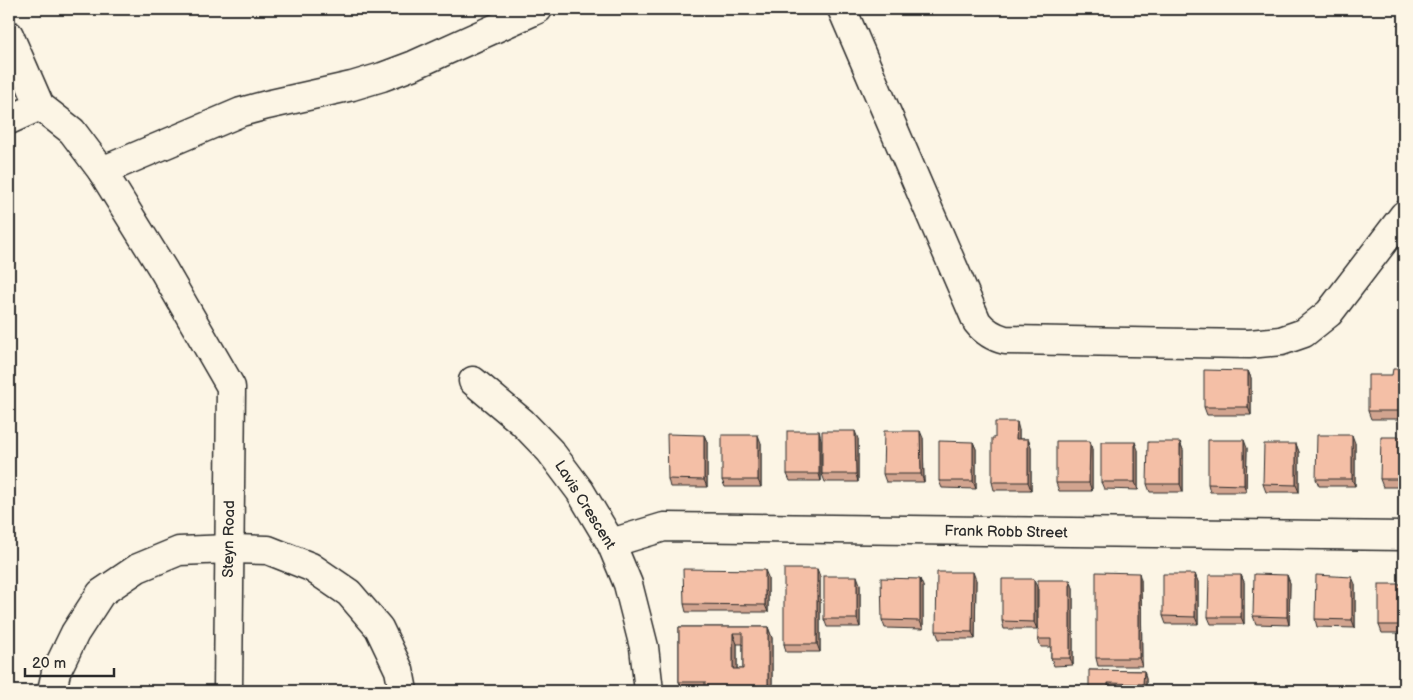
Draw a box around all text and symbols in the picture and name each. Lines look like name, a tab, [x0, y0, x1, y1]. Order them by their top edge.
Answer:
street label: Lavis Crescent	[550, 457, 620, 553]
street label: Steyn Road	[219, 500, 239, 578]
street label: Frank Robb Street	[944, 521, 1068, 543]
scale bar	[25, 645, 114, 677]
text: 20 m	[32, 654, 66, 673]

